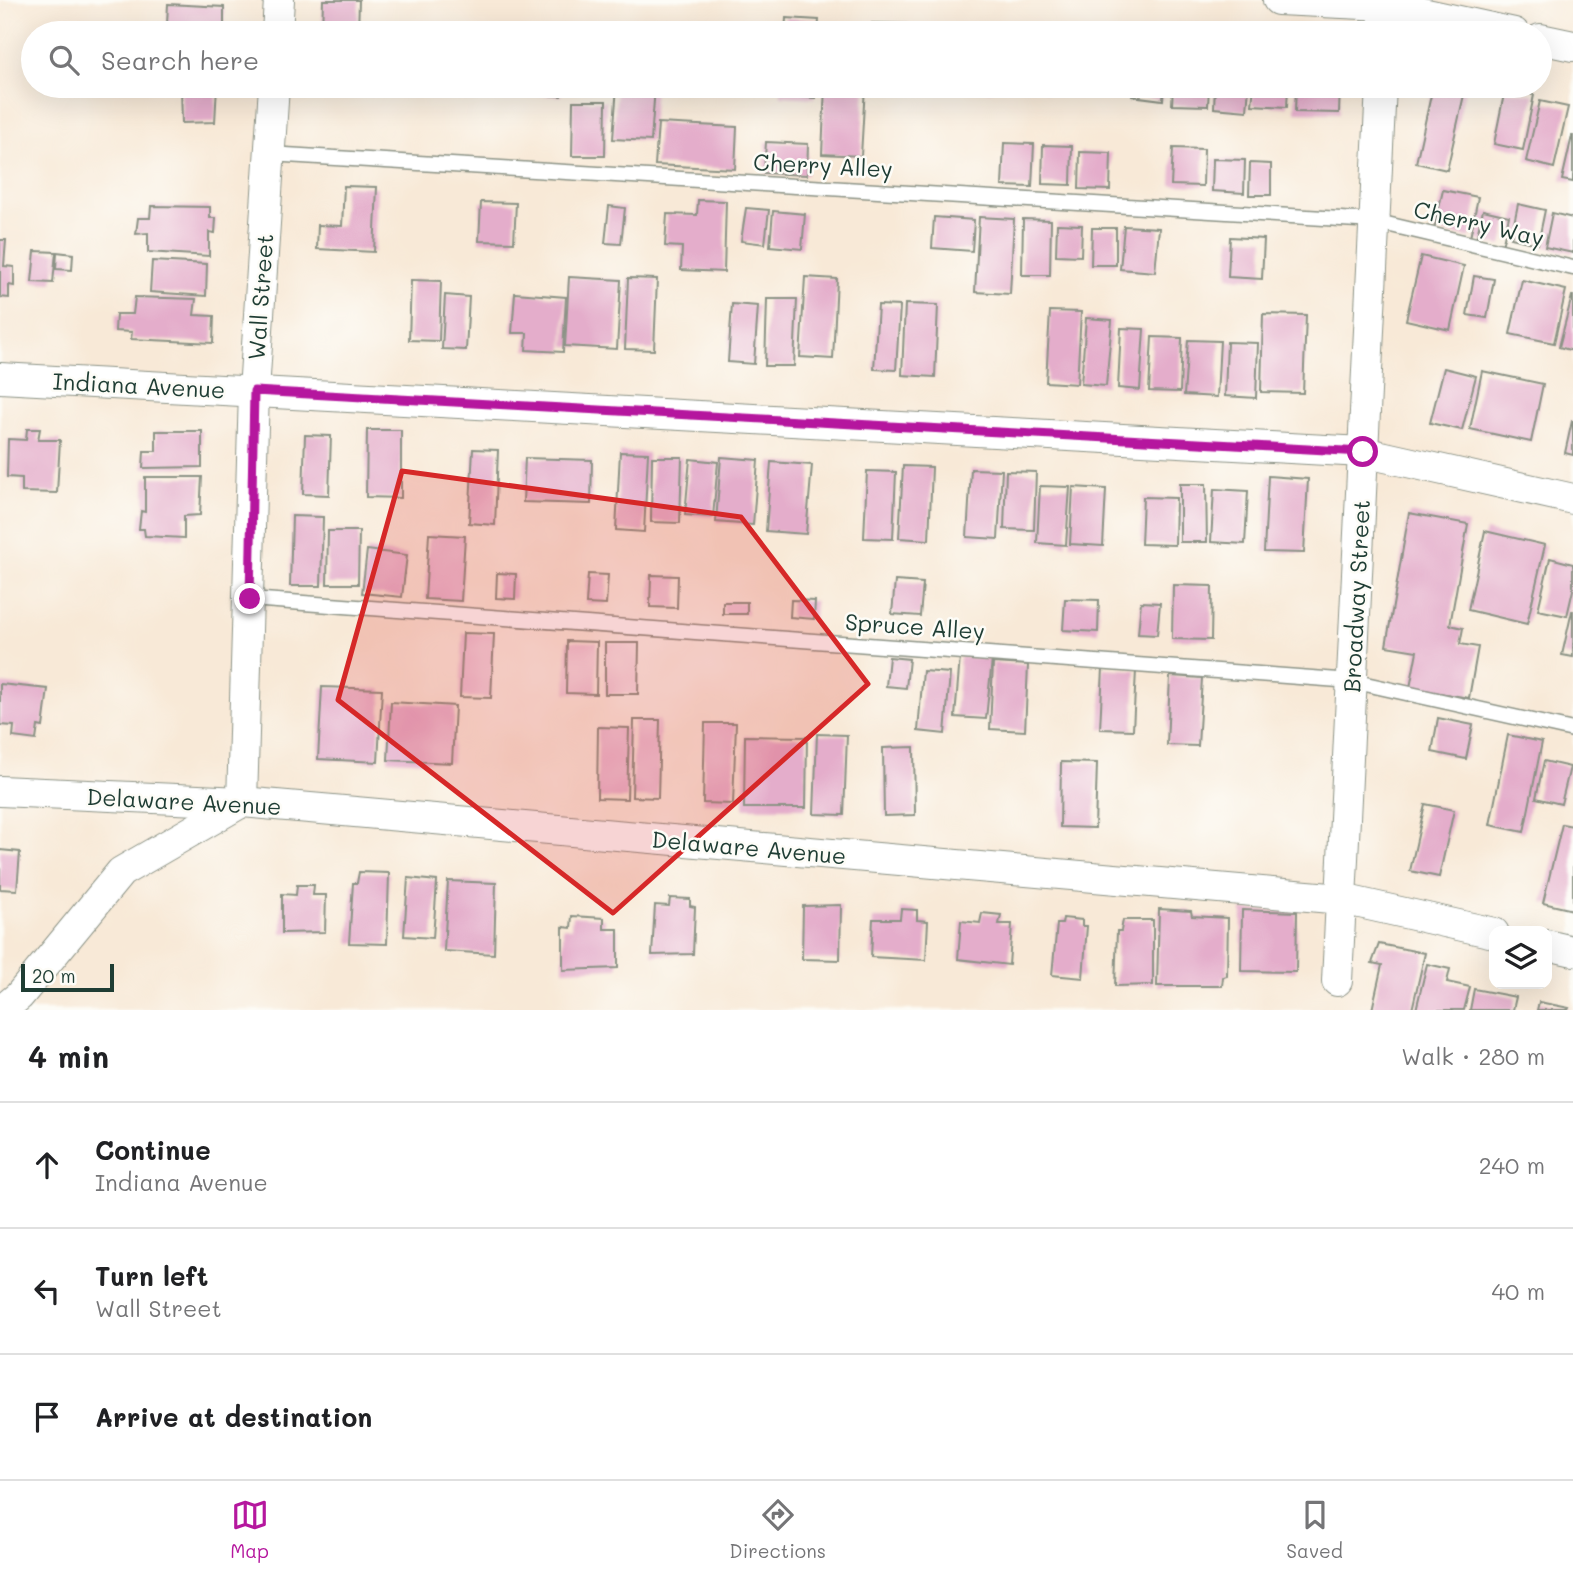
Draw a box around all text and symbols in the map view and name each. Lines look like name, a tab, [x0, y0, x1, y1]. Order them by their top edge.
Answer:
search box	[21, 21, 1552, 98]
icon: search	[45, 41, 83, 79]
text: Search here	[101, 43, 259, 77]
street label: Cherry Alley	[752, 146, 894, 184]
street label: Cherry Way	[1411, 193, 1547, 253]
street label: Wall Street	[241, 233, 279, 361]
street label: Indiana Avenue	[52, 365, 226, 405]
route start	[1347, 436, 1378, 467]
street label: Broadway Street	[1336, 499, 1376, 693]
route end	[234, 583, 265, 614]
street label: Spruce Alley	[844, 606, 986, 646]
street label: Delaware Avenue	[86, 781, 282, 821]
street label: Delaware Avenue	[651, 824, 847, 870]
map controls	[1489, 926, 1552, 989]
button: layers	[1489, 926, 1552, 989]
scale bar	[21, 961, 114, 993]
text: 20 m	[32, 963, 76, 988]
text: 4 min	[28, 1036, 109, 1076]
text: Walk · 280 m	[1401, 1041, 1545, 1071]
text: Continue	[95, 1133, 211, 1167]
icon: ahead	[28, 1146, 66, 1184]
text: 240 m	[1479, 1150, 1545, 1180]
text: Indiana Avenue	[95, 1167, 268, 1197]
text: Turn left	[95, 1259, 208, 1293]
icon: left	[28, 1272, 66, 1310]
text: 40 m	[1492, 1276, 1545, 1306]
text: Wall Street	[95, 1293, 222, 1323]
icon: arrive	[28, 1398, 66, 1436]
text: Arrive at destination	[95, 1400, 372, 1434]
tab: Map	[230, 1496, 269, 1563]
tab: Directions	[729, 1496, 826, 1563]
tab: Saved	[1286, 1496, 1343, 1563]

